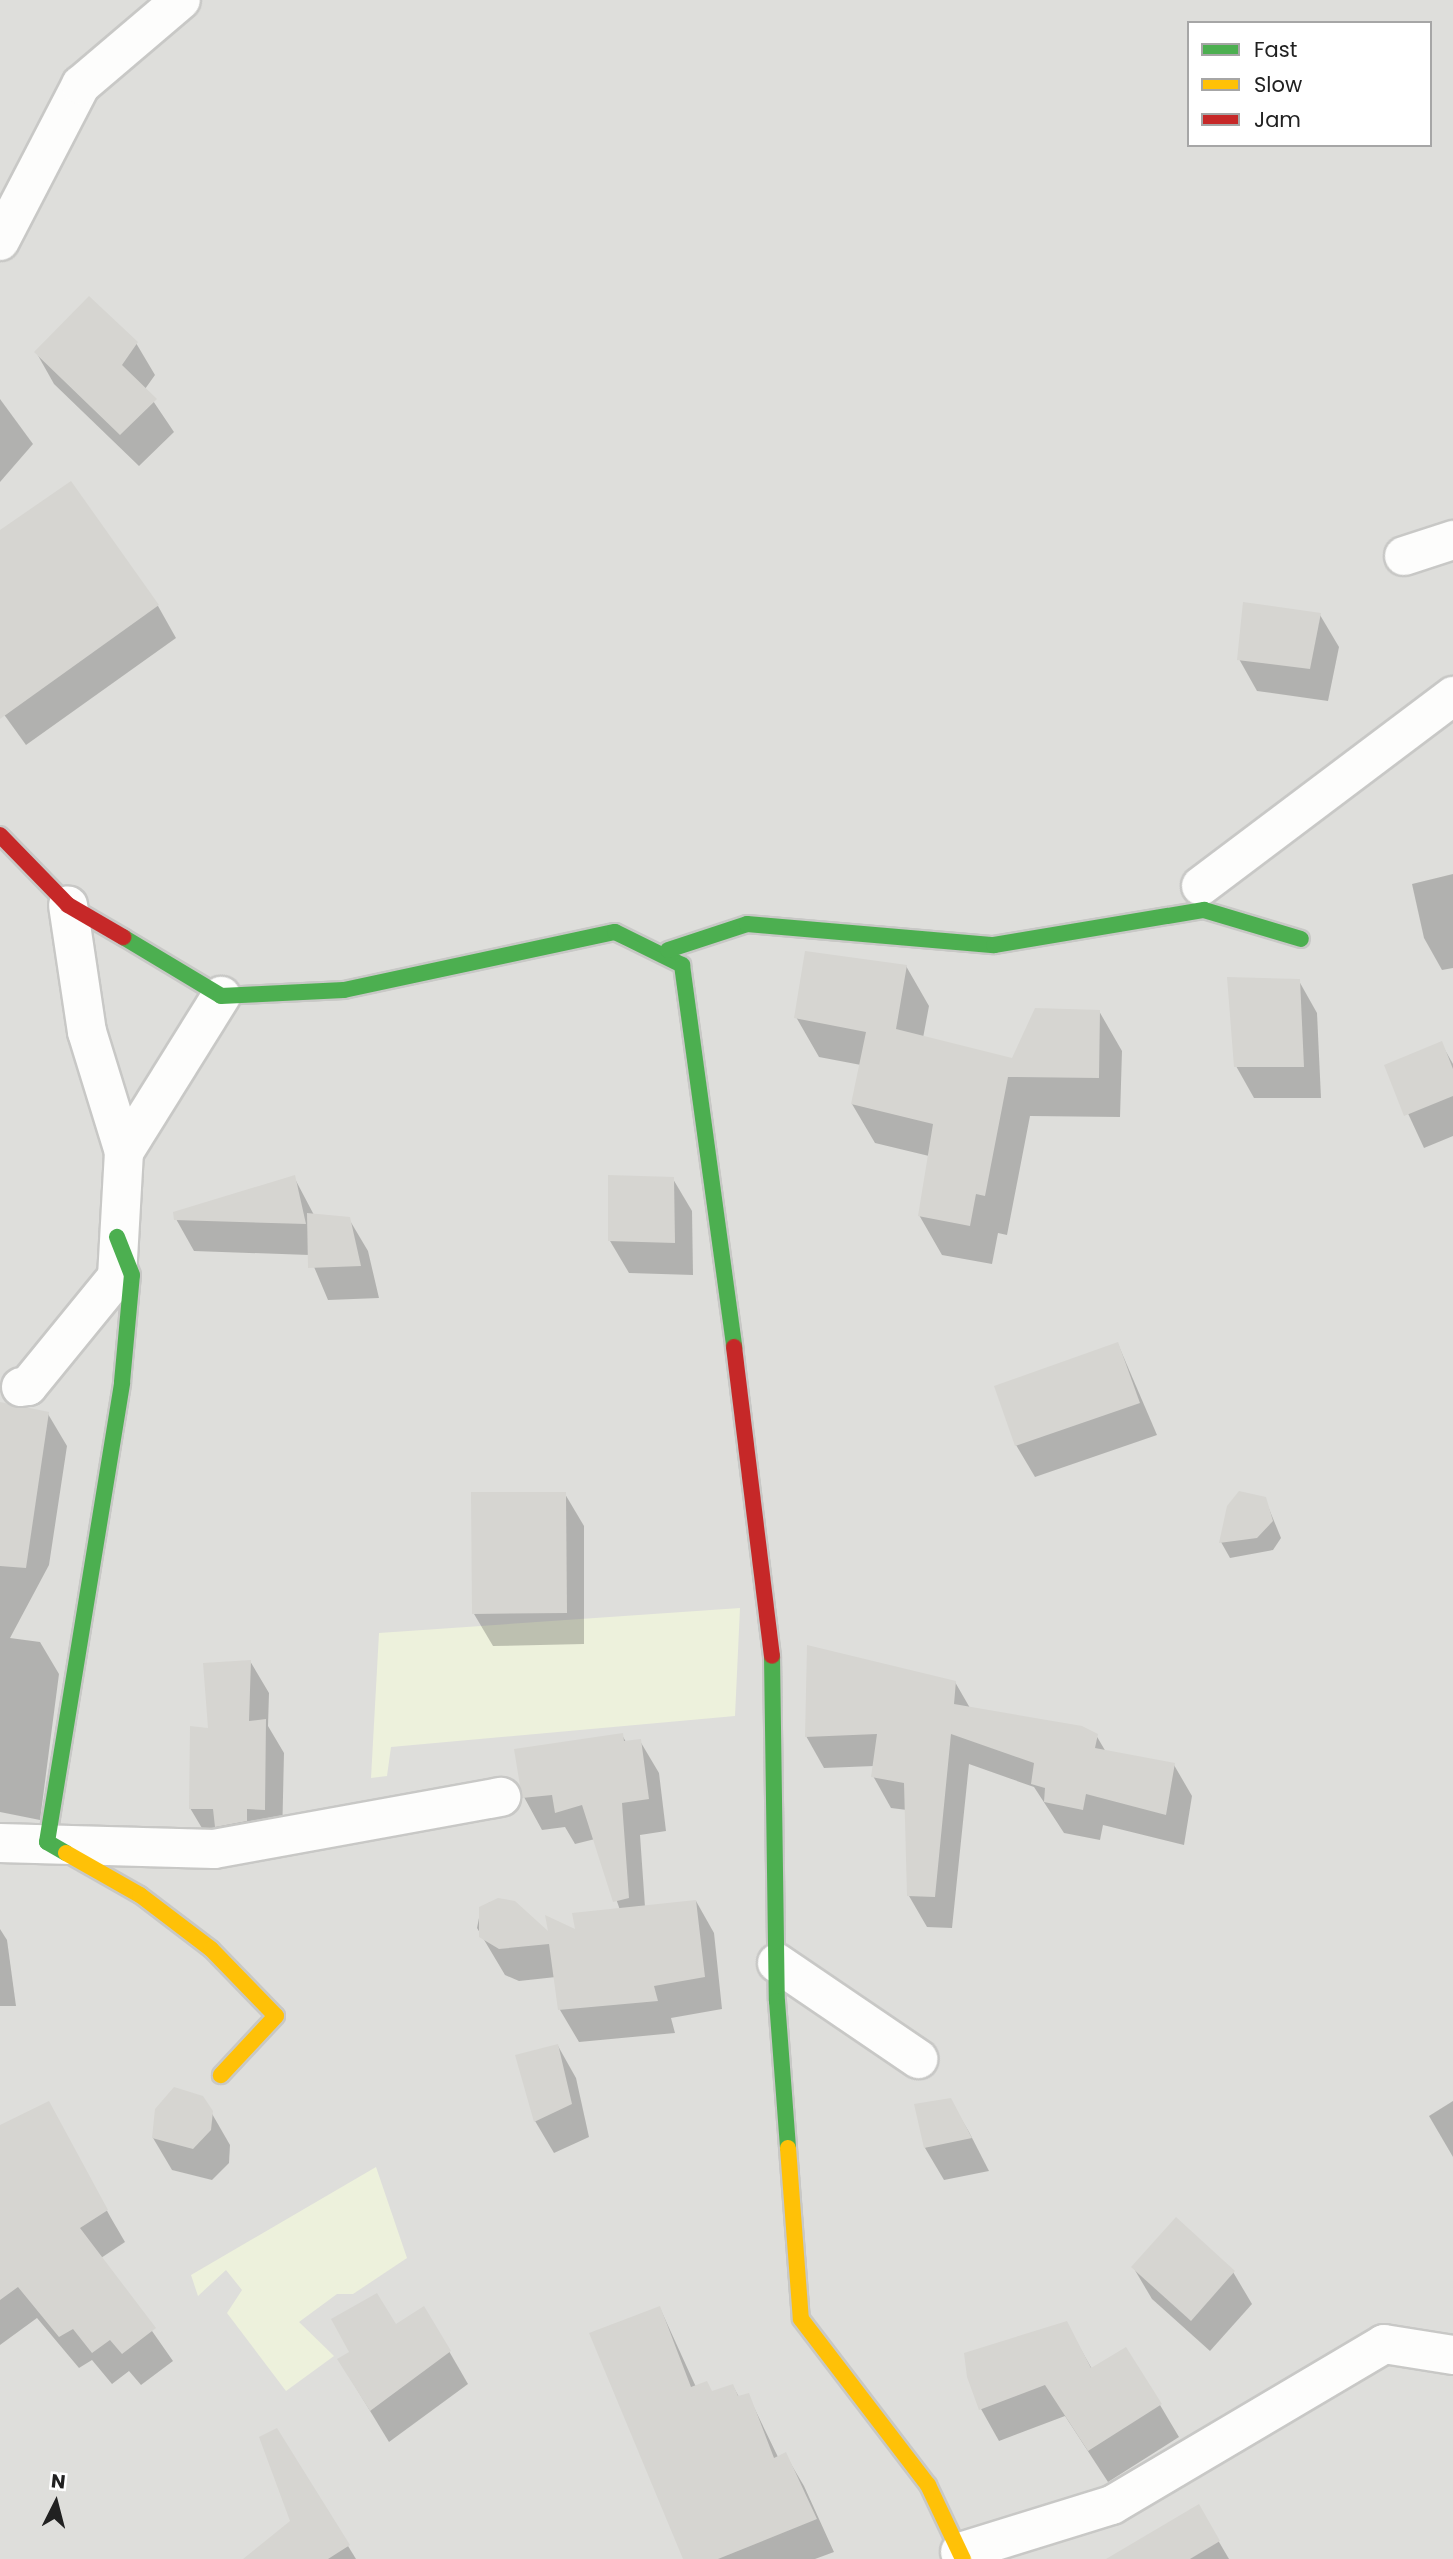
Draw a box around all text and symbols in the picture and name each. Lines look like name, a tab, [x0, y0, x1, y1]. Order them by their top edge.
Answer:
legend	[1187, 21, 1432, 147]
text: Fast	[1254, 35, 1297, 64]
text: Slow	[1254, 70, 1302, 99]
text: Jam	[1254, 105, 1301, 134]
text: N	[50, 2467, 67, 2496]
north arrow	[21, 2468, 91, 2538]

